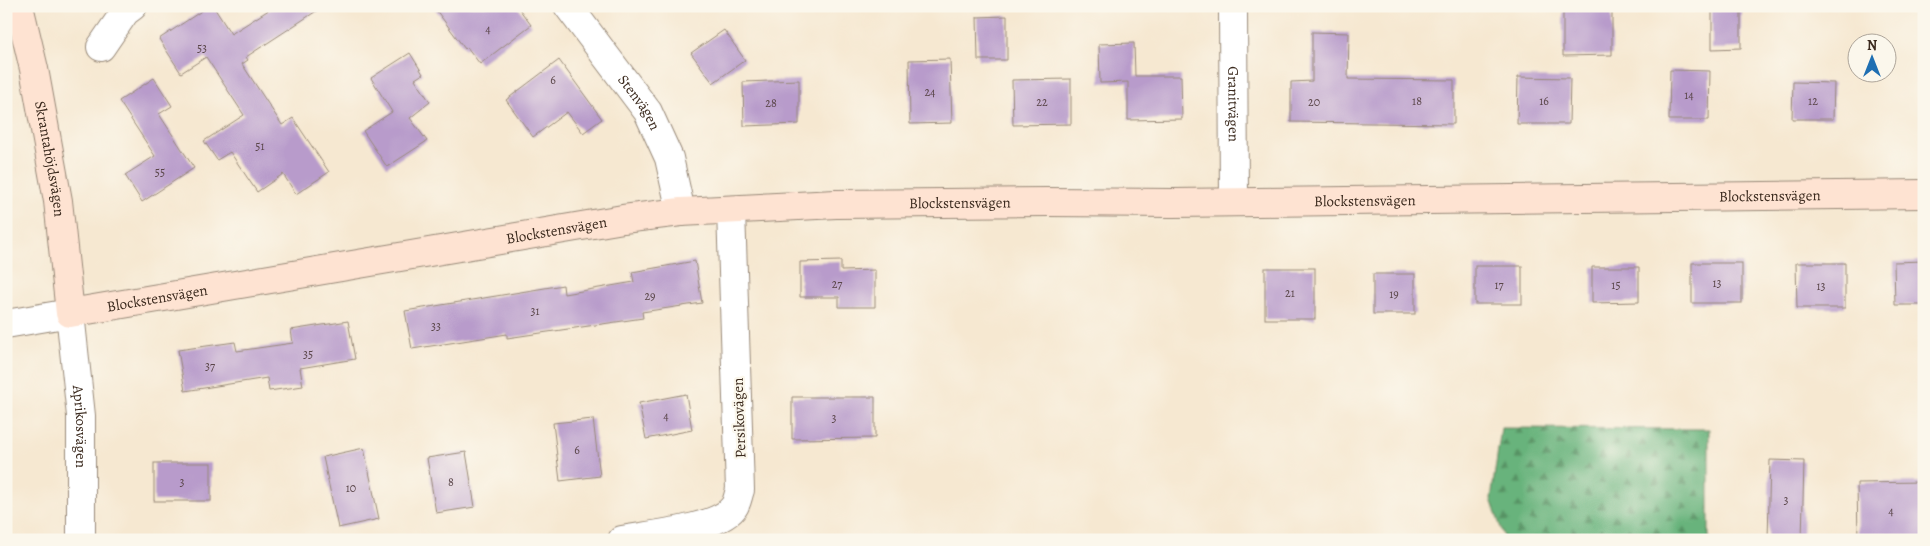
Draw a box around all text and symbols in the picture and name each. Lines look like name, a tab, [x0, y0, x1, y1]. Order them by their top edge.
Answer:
house number: 4	[485, 21, 491, 37]
north arrow	[1848, 32, 1898, 82]
text: N	[1867, 36, 1877, 55]
house number: 53	[197, 40, 207, 56]
street label: Granitvägen	[1223, 66, 1244, 142]
street label: Stenvägen	[613, 70, 665, 133]
house number: 6	[550, 72, 556, 88]
house number: 24	[924, 84, 936, 100]
house number: 14	[1684, 87, 1694, 103]
house number: 18	[1412, 93, 1422, 109]
house number: 16	[1539, 93, 1549, 109]
house number: 12	[1808, 93, 1818, 109]
house number: 22	[1036, 94, 1048, 110]
house number: 20	[1308, 94, 1320, 110]
house number: 28	[765, 95, 777, 111]
street label: Skrantahöjdsvägen	[30, 99, 70, 218]
house number: 51	[255, 138, 265, 154]
house number: 55	[155, 164, 165, 180]
street label: Blockstensvägen	[1719, 185, 1821, 206]
street label: Blockstensvägen	[1314, 190, 1416, 211]
street label: Blockstensvägen	[909, 192, 1011, 213]
street label: Blockstensvägen	[505, 212, 608, 249]
house number: 13	[1712, 275, 1722, 291]
house number: 27	[832, 276, 843, 292]
house number: 17	[1494, 277, 1505, 293]
house number: 15	[1611, 277, 1621, 293]
house number: 13	[1816, 278, 1826, 294]
street label: Blockstensvägen	[105, 280, 209, 317]
house number: 21	[1285, 285, 1295, 301]
house number: 19	[1389, 286, 1399, 302]
house number: 29	[644, 288, 656, 304]
house number: 31	[530, 303, 540, 319]
house number: 33	[431, 318, 441, 334]
house number: 35	[303, 346, 313, 362]
house number: 37	[205, 358, 216, 374]
street label: Persikovägen	[728, 377, 750, 459]
street label: Aprikosvägen	[68, 383, 91, 468]
house number: 4	[663, 408, 669, 424]
house number: 3	[832, 410, 837, 426]
house number: 6	[574, 442, 580, 458]
house number: 3	[180, 474, 185, 490]
house number: 8	[448, 474, 454, 490]
house number: 10	[346, 480, 356, 496]
house number: 3	[1784, 492, 1789, 508]
house number: 4	[1888, 503, 1894, 519]

